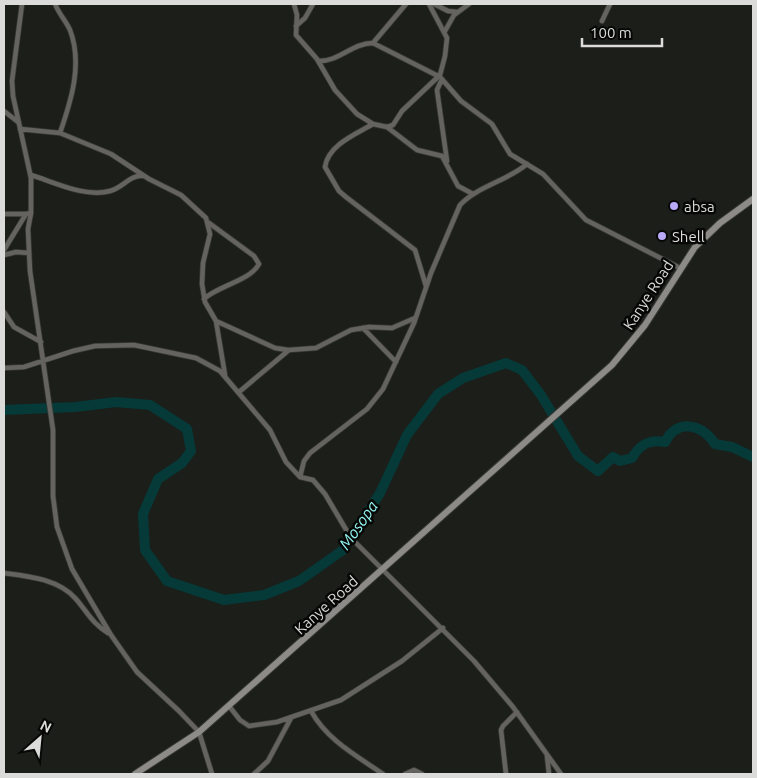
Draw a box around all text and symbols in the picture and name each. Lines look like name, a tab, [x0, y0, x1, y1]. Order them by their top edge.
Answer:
scale bar	[582, 15, 662, 47]
text: 100 m	[590, 24, 632, 41]
place label: absa	[684, 198, 715, 215]
marker: absa	[668, 200, 680, 212]
place label: Shell	[672, 228, 705, 245]
marker: Shell	[656, 230, 668, 242]
street label: Kanye Road	[619, 257, 677, 333]
water label: Mosopa	[335, 497, 381, 553]
street label: Kanye Road	[291, 572, 361, 638]
north arrow	[15, 713, 65, 763]
text: N	[38, 717, 54, 736]

